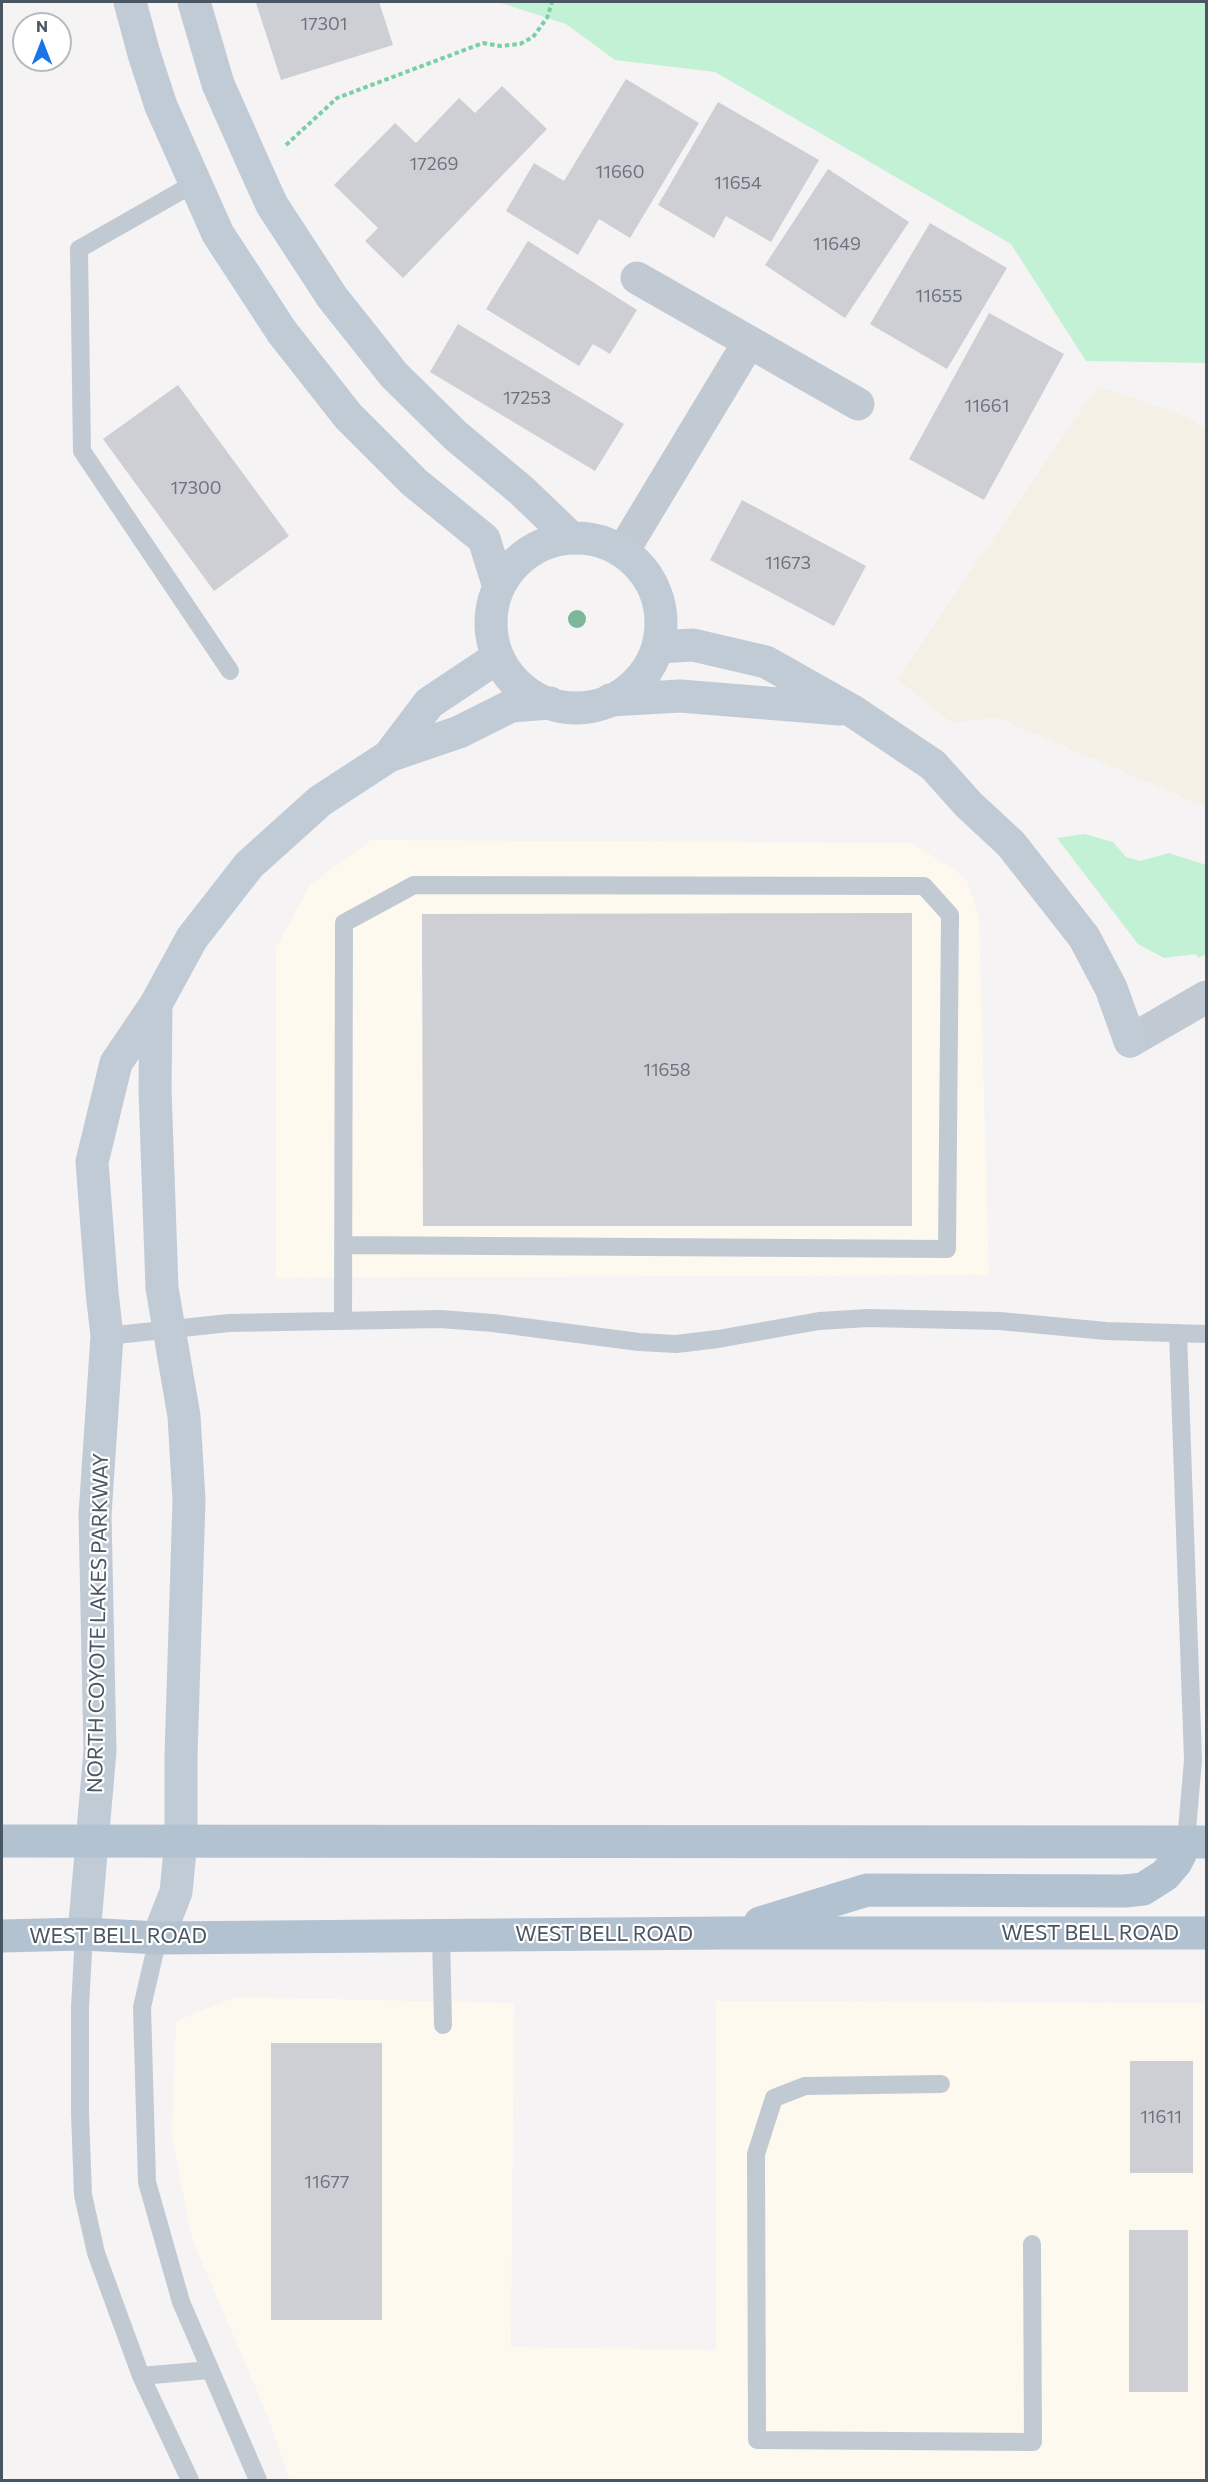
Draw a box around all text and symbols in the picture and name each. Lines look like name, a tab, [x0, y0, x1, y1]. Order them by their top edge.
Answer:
north arrow	[12, 12, 72, 72]
house number: 17301	[301, 13, 347, 35]
text: N	[36, 16, 48, 35]
house number: 17269	[410, 153, 458, 175]
house number: 11660	[596, 161, 644, 183]
house number: 11654	[714, 172, 762, 194]
house number: 11649	[813, 233, 861, 255]
house number: 11655	[916, 285, 962, 307]
house number: 17253	[503, 387, 551, 409]
house number: 11661	[965, 395, 1009, 417]
house number: 17300	[171, 477, 221, 499]
house number: 11673	[765, 552, 811, 574]
house number: 11658	[643, 1059, 691, 1081]
street label: NORTH COYOTE LAKES PARKWAY	[82, 1453, 114, 1793]
street label: WEST BELL ROAD	[1001, 1920, 1179, 1946]
street label: WEST BELL ROAD	[515, 1921, 693, 1947]
street label: WEST BELL ROAD	[29, 1923, 207, 1949]
house number: 11611	[1140, 2106, 1182, 2128]
house number: 11677	[304, 2171, 350, 2193]

